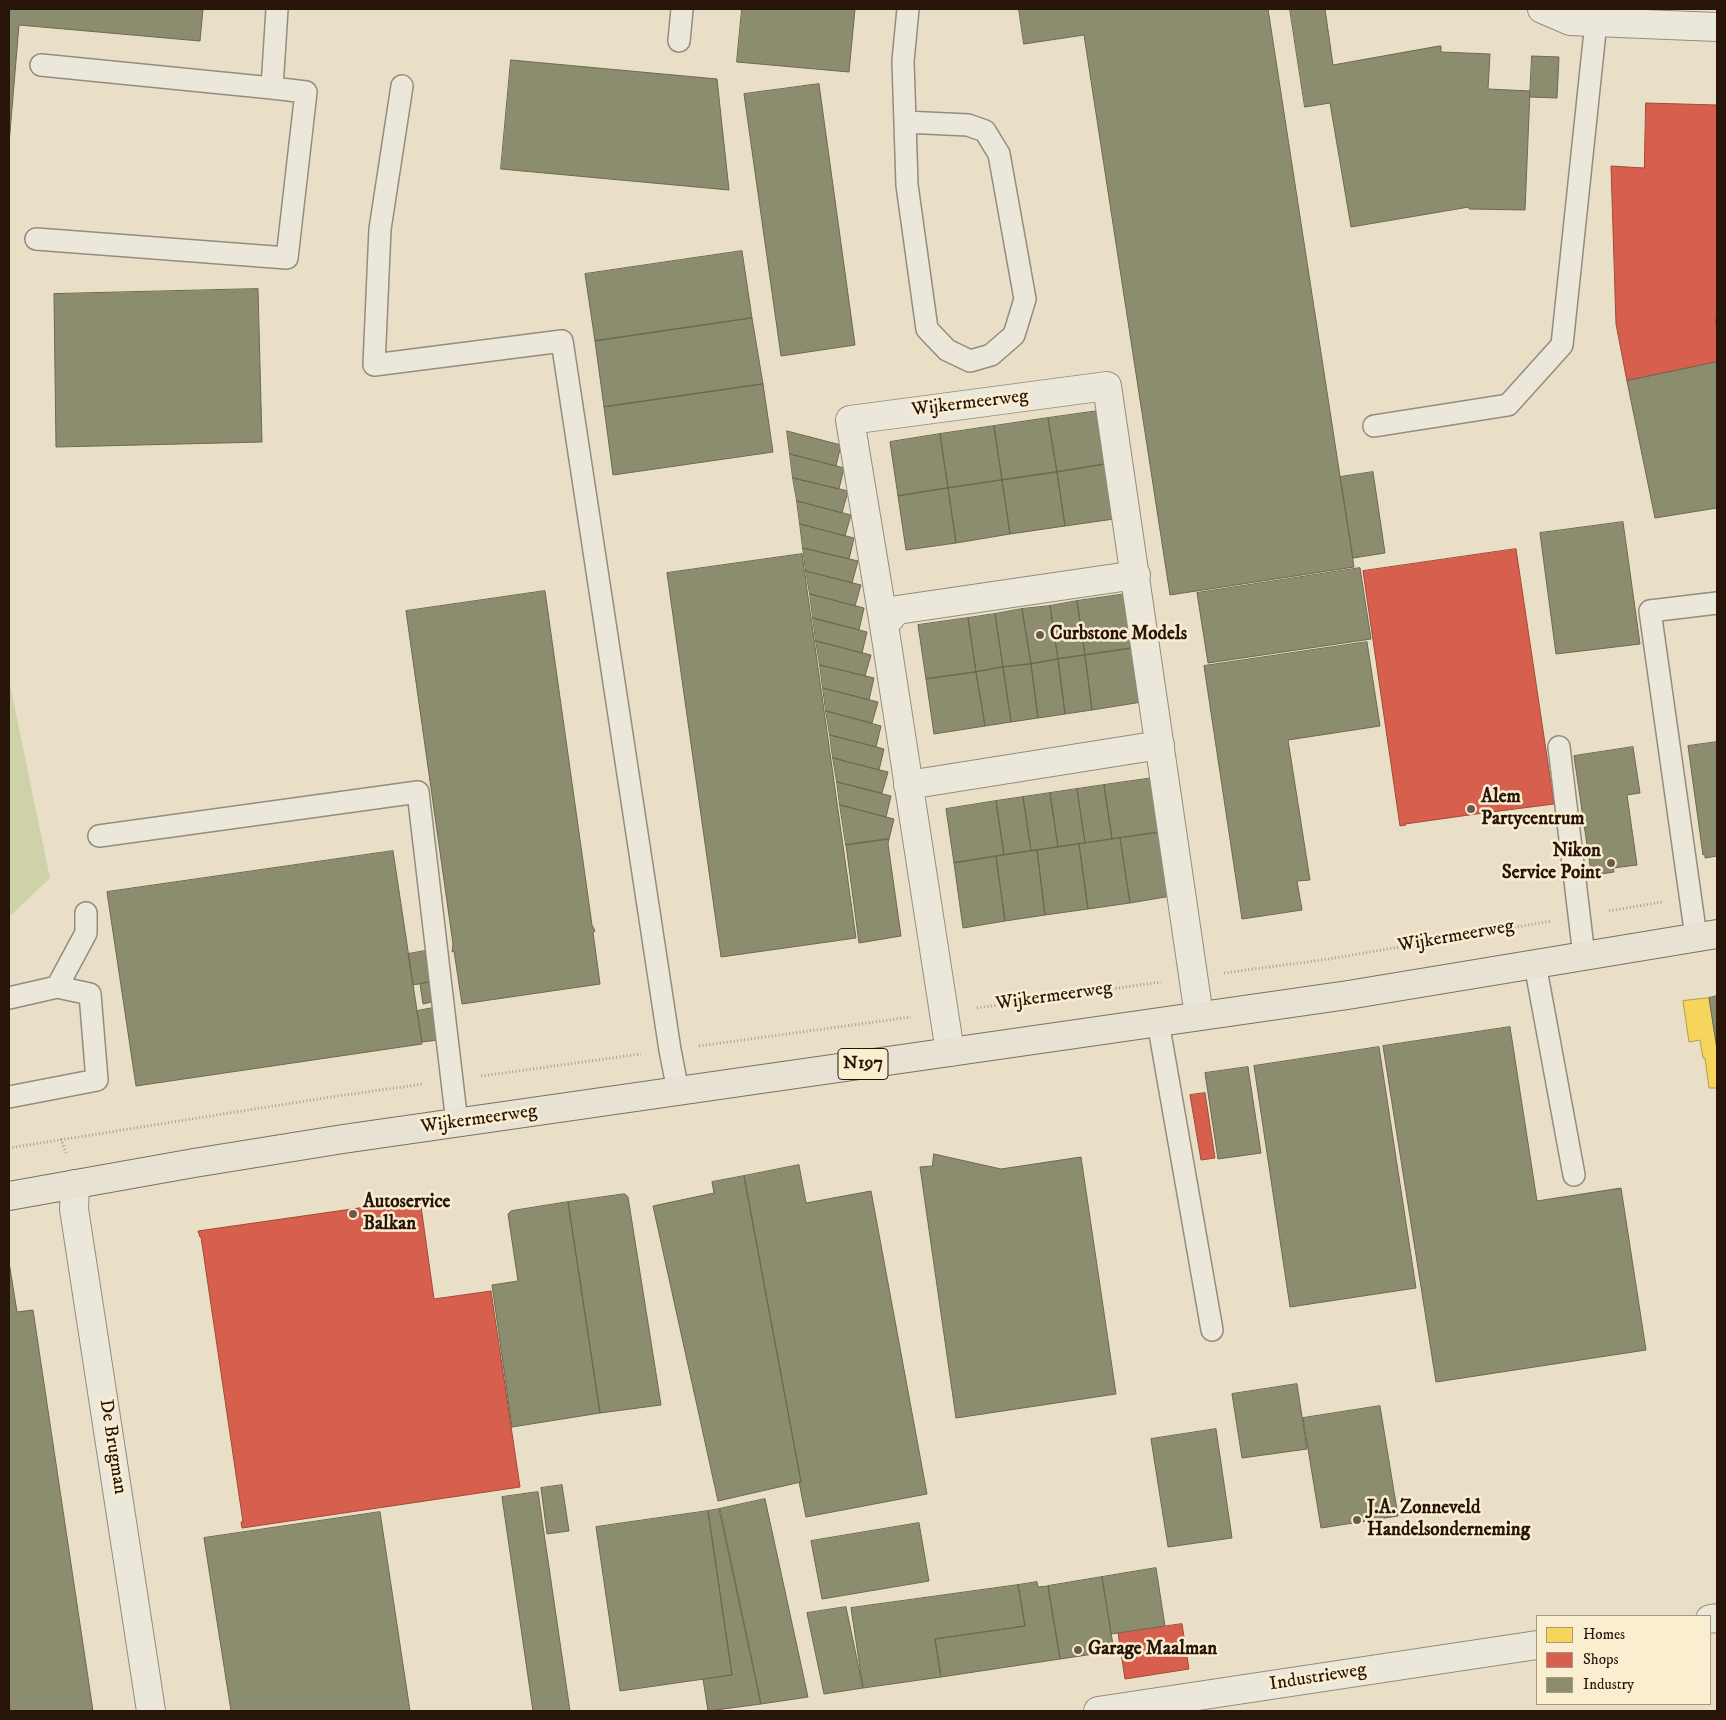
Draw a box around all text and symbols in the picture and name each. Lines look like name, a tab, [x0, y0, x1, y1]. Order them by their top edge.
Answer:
street label: Wijkermeerweg	[910, 386, 1030, 422]
place label: Curbstone Models	[1050, 624, 1187, 646]
marker: Curbstone Models	[1034, 629, 1046, 641]
place label: Alem Partycentrum	[1481, 787, 1585, 831]
marker: Alem Partycentrum	[1465, 803, 1477, 815]
place label: Nikon Service Point	[1502, 841, 1601, 885]
marker: Nikon Service Point	[1605, 857, 1617, 869]
street label: Wijkermeerweg	[1396, 916, 1516, 958]
street label: Wijkermeerweg	[994, 978, 1114, 1016]
road number: N197	[838, 1048, 888, 1080]
street label: Wijkermeerweg	[419, 1101, 539, 1139]
place label: Autoservice Balkan	[363, 1192, 450, 1236]
marker: Autoservice Balkan	[347, 1208, 359, 1220]
street label: De Brugman	[93, 1398, 131, 1496]
place label: J.A. Zonneveld Handelsonderneming	[1367, 1498, 1530, 1542]
marker: J.A. Zonneveld Handelsonderneming	[1351, 1514, 1363, 1526]
legend	[1536, 1615, 1711, 1705]
text: Homes	[1583, 1625, 1625, 1644]
place label: Garage Maalman	[1088, 1639, 1217, 1661]
marker: Garage Maalman	[1072, 1644, 1084, 1656]
text: Shops	[1583, 1650, 1619, 1669]
street label: Industrieweg	[1268, 1659, 1368, 1697]
text: Industry	[1583, 1675, 1634, 1694]

